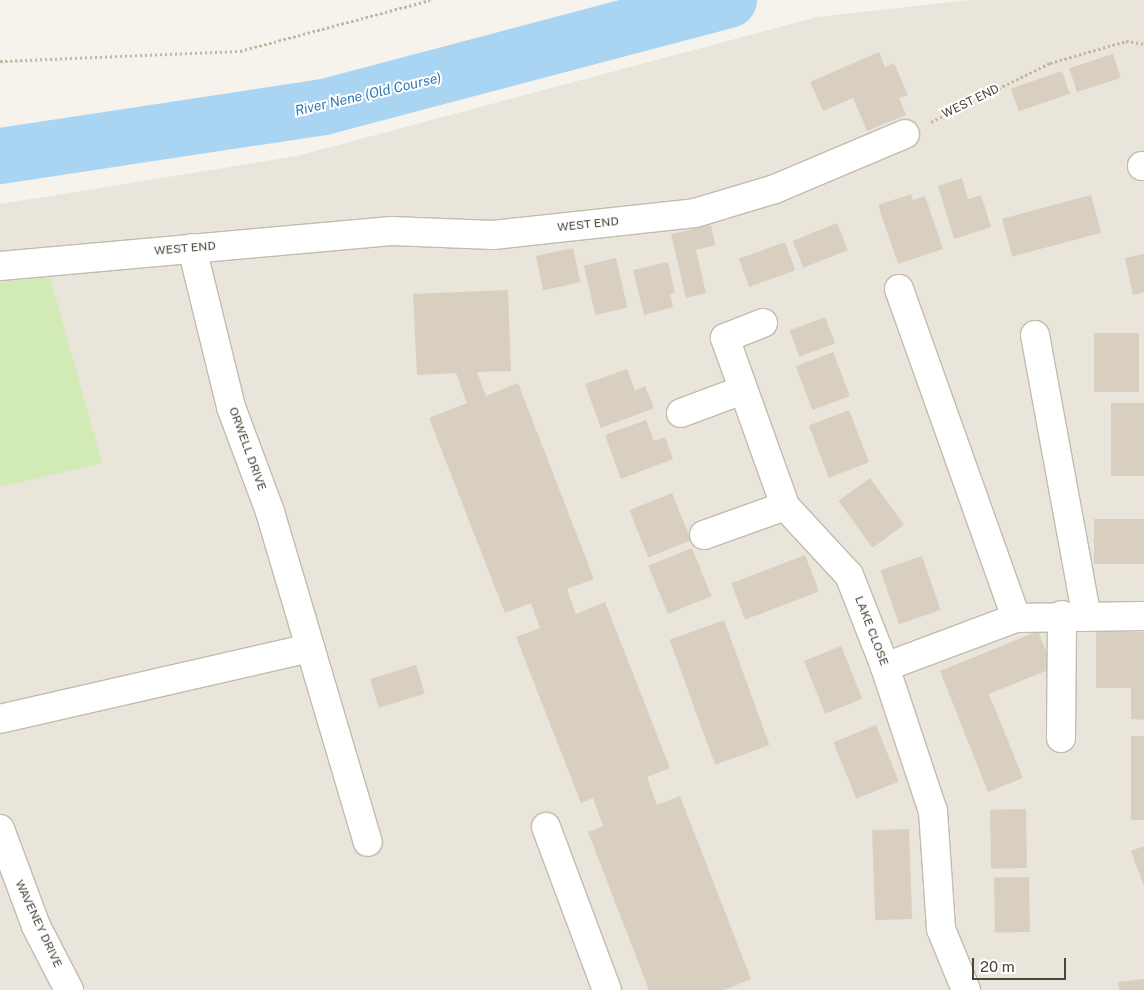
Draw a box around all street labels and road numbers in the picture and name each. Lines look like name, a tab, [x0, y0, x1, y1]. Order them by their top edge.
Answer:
street label: WEST END	[940, 82, 1002, 122]
street label: WEST END	[557, 215, 619, 235]
street label: WEST END	[154, 239, 216, 259]
street label: ORWELL DRIVE	[225, 405, 269, 493]
street label: LAKE CLOSE	[851, 594, 891, 668]
street label: WAVENEY DRIVE	[11, 878, 65, 970]

